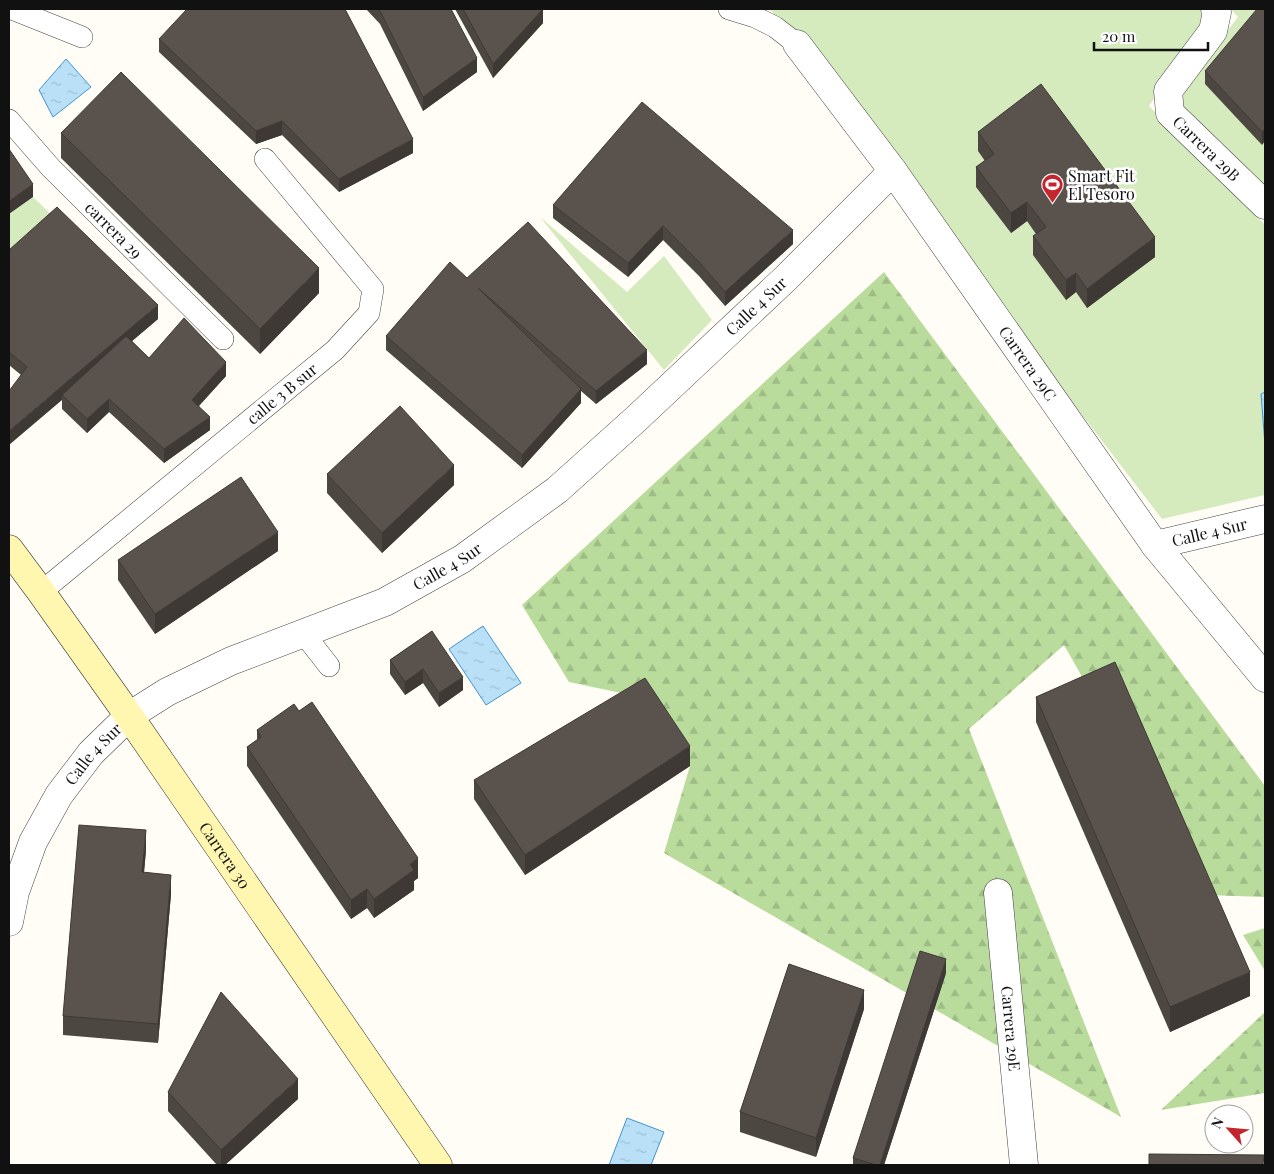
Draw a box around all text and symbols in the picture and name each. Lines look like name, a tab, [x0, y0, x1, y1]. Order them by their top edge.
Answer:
scale bar	[1094, 20, 1208, 52]
text: 20 m	[1102, 26, 1136, 46]
street label: Carrera 29B	[1169, 111, 1245, 185]
place label: Smart Fit El Tesoro	[1068, 165, 1135, 204]
sports icon: Smart Fit El Tesoro	[1040, 173, 1064, 204]
street label: carrera 29	[81, 197, 147, 263]
street label: Calle 4 Sur	[721, 272, 791, 340]
street label: Carrera 29C	[995, 321, 1062, 405]
street label: calle 3 B sur	[242, 358, 321, 429]
street label: Calle 4 Sur	[1170, 513, 1249, 551]
street label: Calle 4 Sur	[409, 537, 486, 594]
street label: Calle 4 Sur	[59, 718, 126, 789]
street label: Carrera 30	[195, 818, 256, 893]
street label: Carrera 29E	[997, 985, 1026, 1072]
north arrow	[1204, 1104, 1254, 1154]
text: N	[1206, 1114, 1228, 1132]

